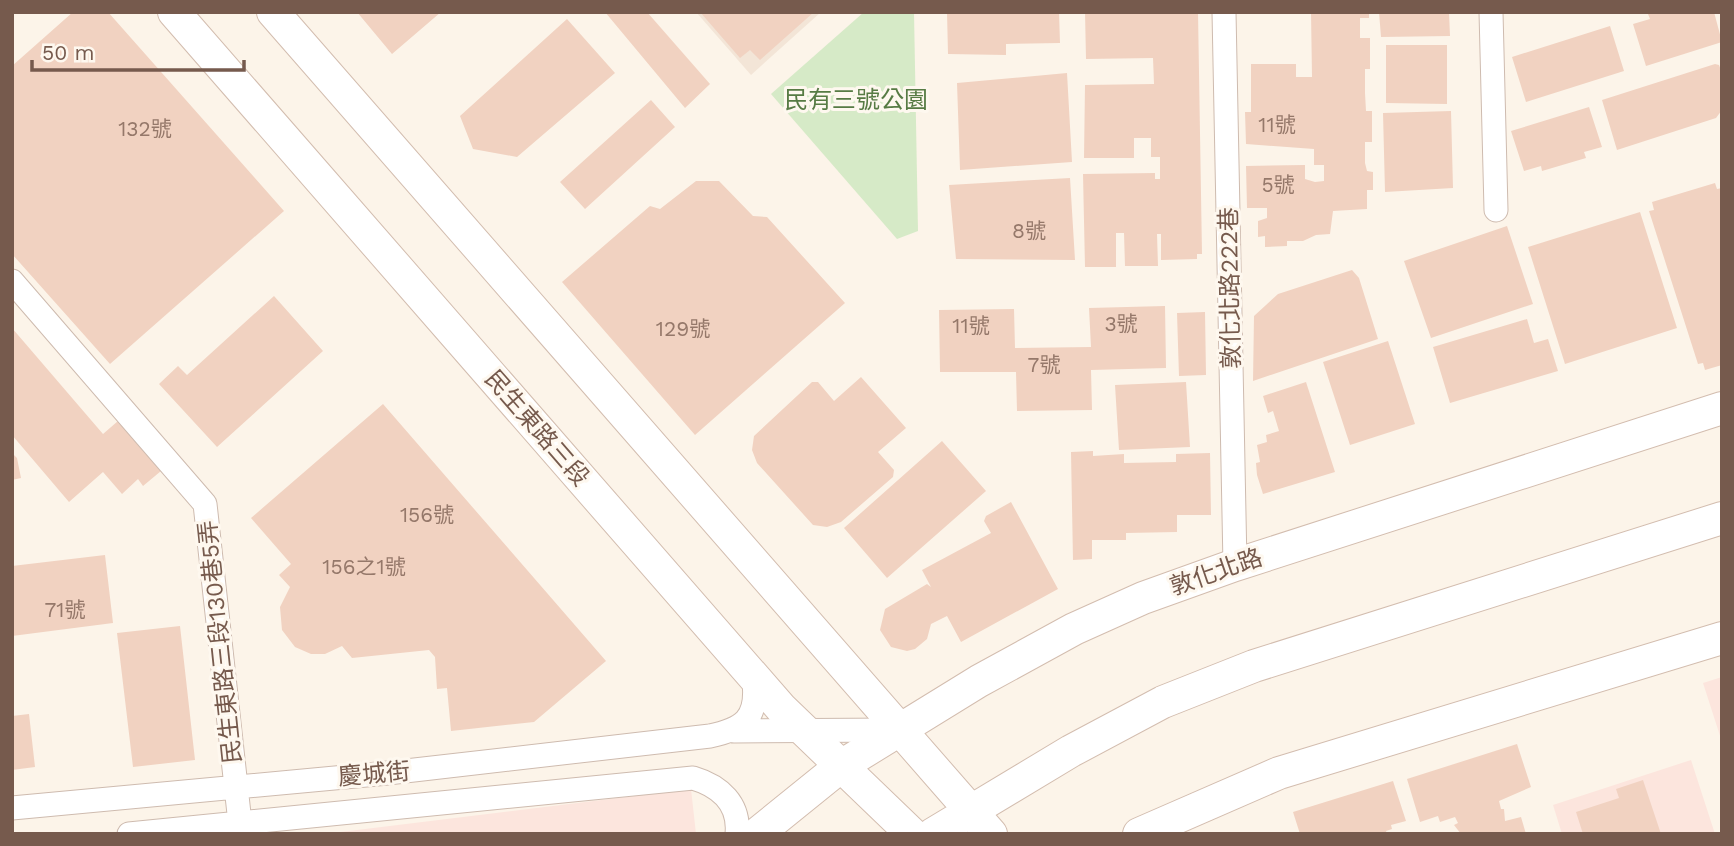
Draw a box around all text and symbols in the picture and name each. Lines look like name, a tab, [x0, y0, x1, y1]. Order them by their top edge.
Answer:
scale bar	[32, 28, 243, 72]
text: 50 m	[42, 40, 94, 65]
park label: 民有三號公園	[784, 86, 928, 114]
house number: 11號	[1258, 112, 1296, 137]
house number: 132號	[118, 116, 172, 141]
house number: 5號	[1261, 172, 1295, 197]
street label: 敦化北路222巷	[1215, 207, 1245, 369]
house number: 8號	[1012, 218, 1046, 243]
house number: 3號	[1104, 311, 1138, 336]
house number: 11號	[952, 313, 990, 338]
house number: 129號	[656, 316, 710, 341]
house number: 7號	[1028, 352, 1060, 377]
street label: 民生東路三段	[479, 364, 595, 492]
house number: 156號	[400, 502, 454, 527]
street label: 民生東路三段130巷5弄	[193, 519, 247, 765]
street label: 敦化北路	[1166, 543, 1266, 601]
house number: 156之1號	[322, 554, 406, 579]
house number: 71號	[45, 597, 85, 622]
street label: 慶城街	[337, 757, 411, 791]

